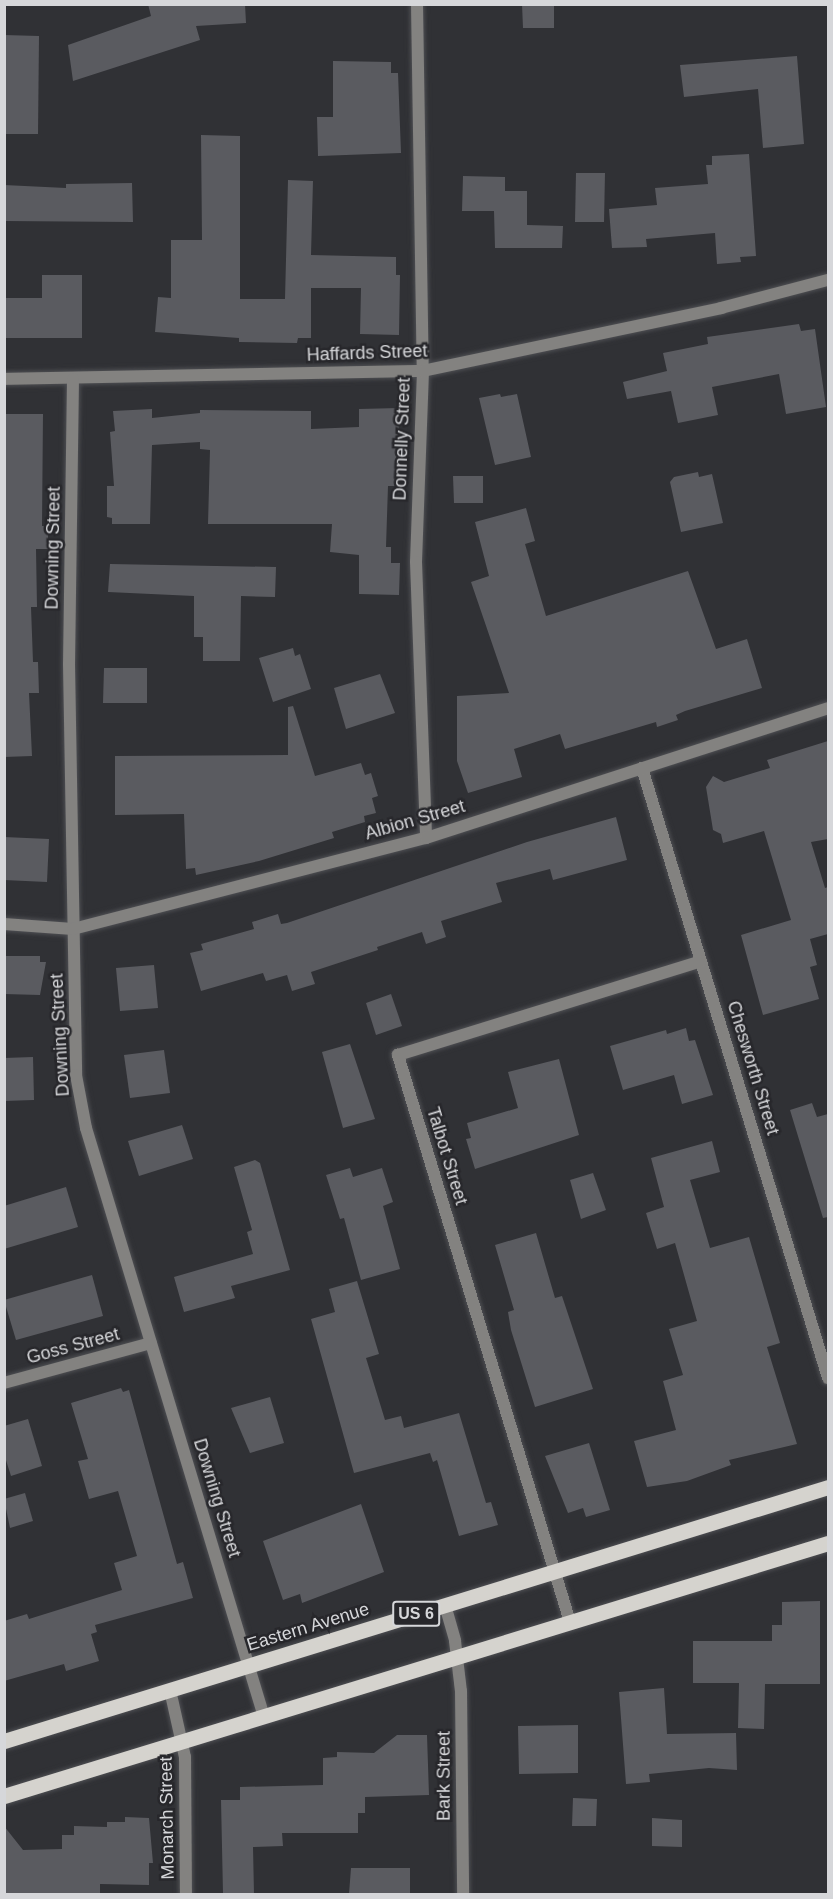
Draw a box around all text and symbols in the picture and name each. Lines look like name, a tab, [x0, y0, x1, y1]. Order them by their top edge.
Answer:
street label: Haffards Street	[306, 340, 428, 366]
street label: Donnelly Street	[389, 377, 415, 501]
street label: Downing Street	[41, 486, 65, 610]
street label: Albion Street	[362, 795, 468, 845]
street label: Downing Street	[46, 973, 74, 1097]
street label: Chesworth Street	[722, 998, 784, 1138]
street label: Talbot Street	[422, 1105, 472, 1207]
street label: Goss Street	[24, 1323, 122, 1369]
street label: Downing Street	[189, 1436, 245, 1560]
street label: Eastern Avenue	[244, 1598, 372, 1656]
road number: US 6	[392, 1601, 440, 1627]
street label: Bark Street	[433, 1731, 455, 1821]
street label: Monarch Street	[155, 1756, 179, 1880]

